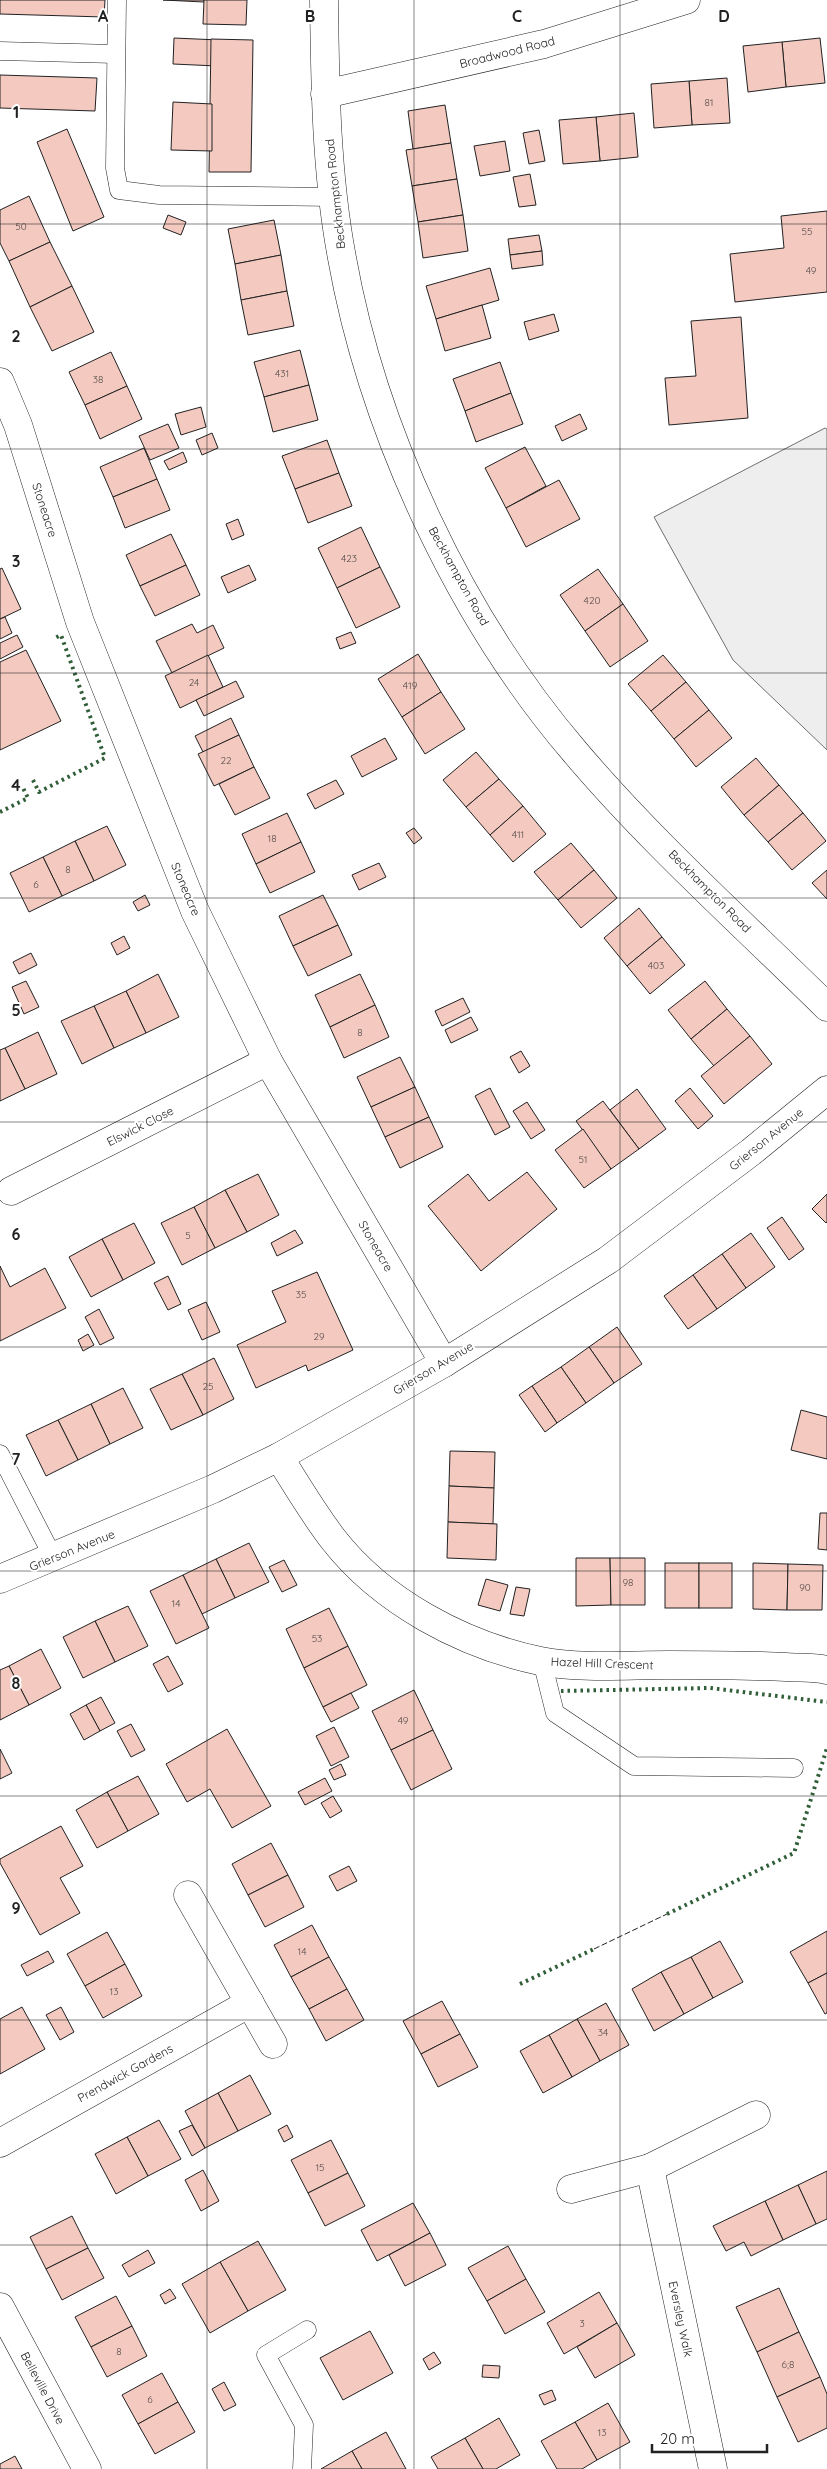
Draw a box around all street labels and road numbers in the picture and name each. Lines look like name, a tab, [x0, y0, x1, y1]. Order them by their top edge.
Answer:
street label: Broadwood Road	[458, 33, 556, 71]
street label: Beckhampton Road	[322, 138, 348, 250]
street label: Stoneacre	[29, 481, 61, 539]
street label: Beckhampton Road	[426, 524, 492, 628]
street label: Beckhampton Road	[666, 847, 754, 935]
street label: Stoneacre	[168, 860, 204, 918]
street label: Elswick Close	[104, 1103, 176, 1149]
street label: Grierson Avenue	[726, 1104, 806, 1173]
street label: Stoneacre	[355, 1218, 397, 1274]
street label: Grierson Avenue	[390, 1338, 476, 1398]
street label: Grierson Avenue	[27, 1526, 117, 1574]
street label: Hazel Hill Crescent	[550, 1654, 654, 1672]
street label: Prendwick Gardens	[75, 2040, 176, 2105]
street label: Eversley Walk	[666, 2280, 696, 2358]
street label: Belleville Drive	[18, 2349, 68, 2427]

